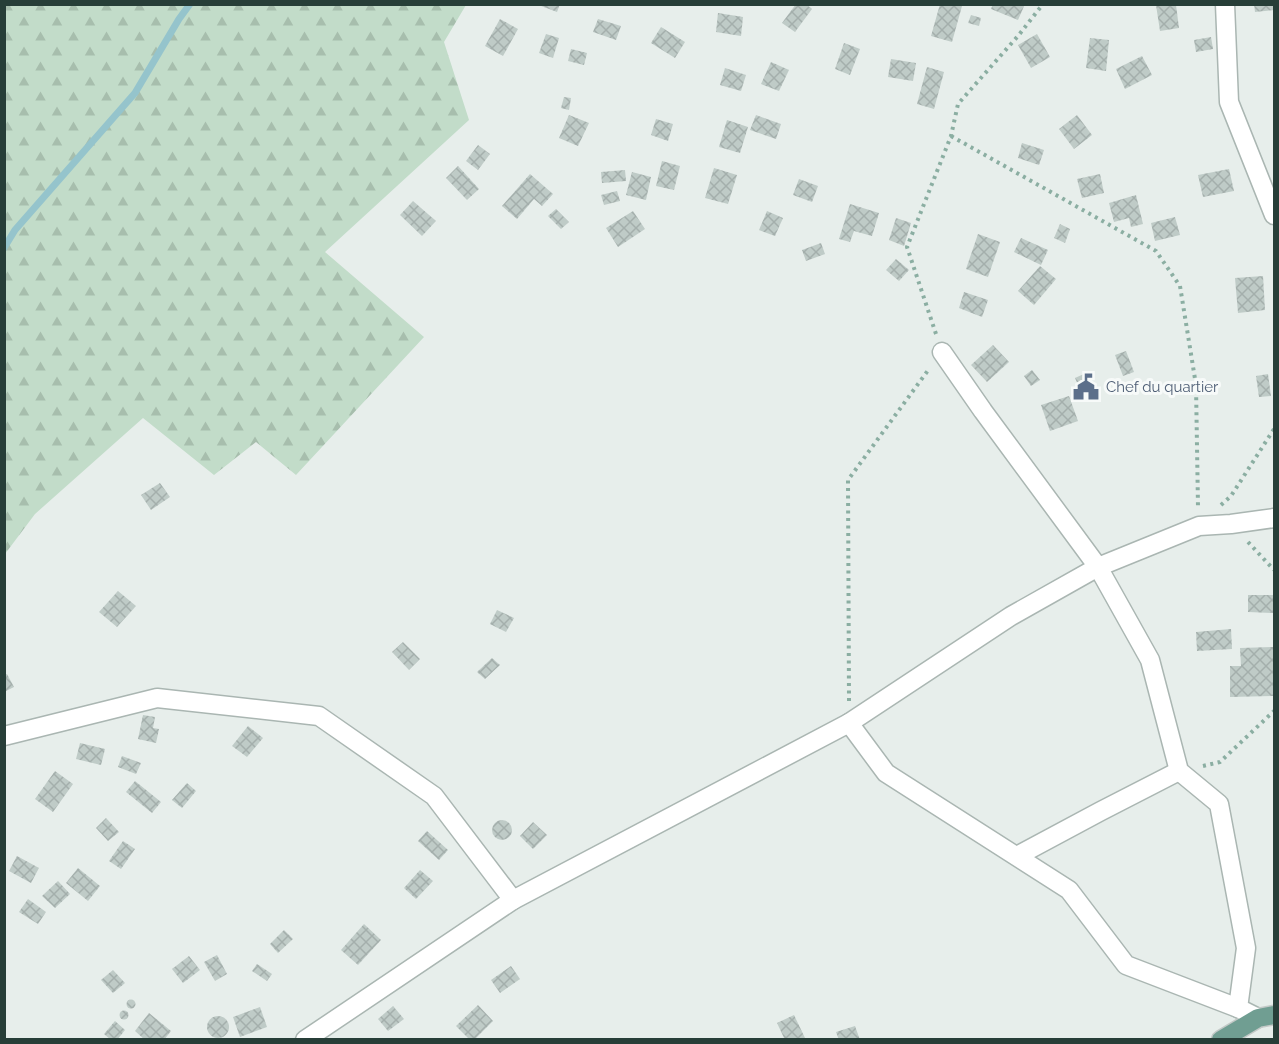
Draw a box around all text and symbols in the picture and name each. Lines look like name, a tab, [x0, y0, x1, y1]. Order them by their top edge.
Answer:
public building icon: Chef du quartier	[1071, 372, 1101, 402]
place label: Chef du quartier	[1106, 378, 1219, 396]

